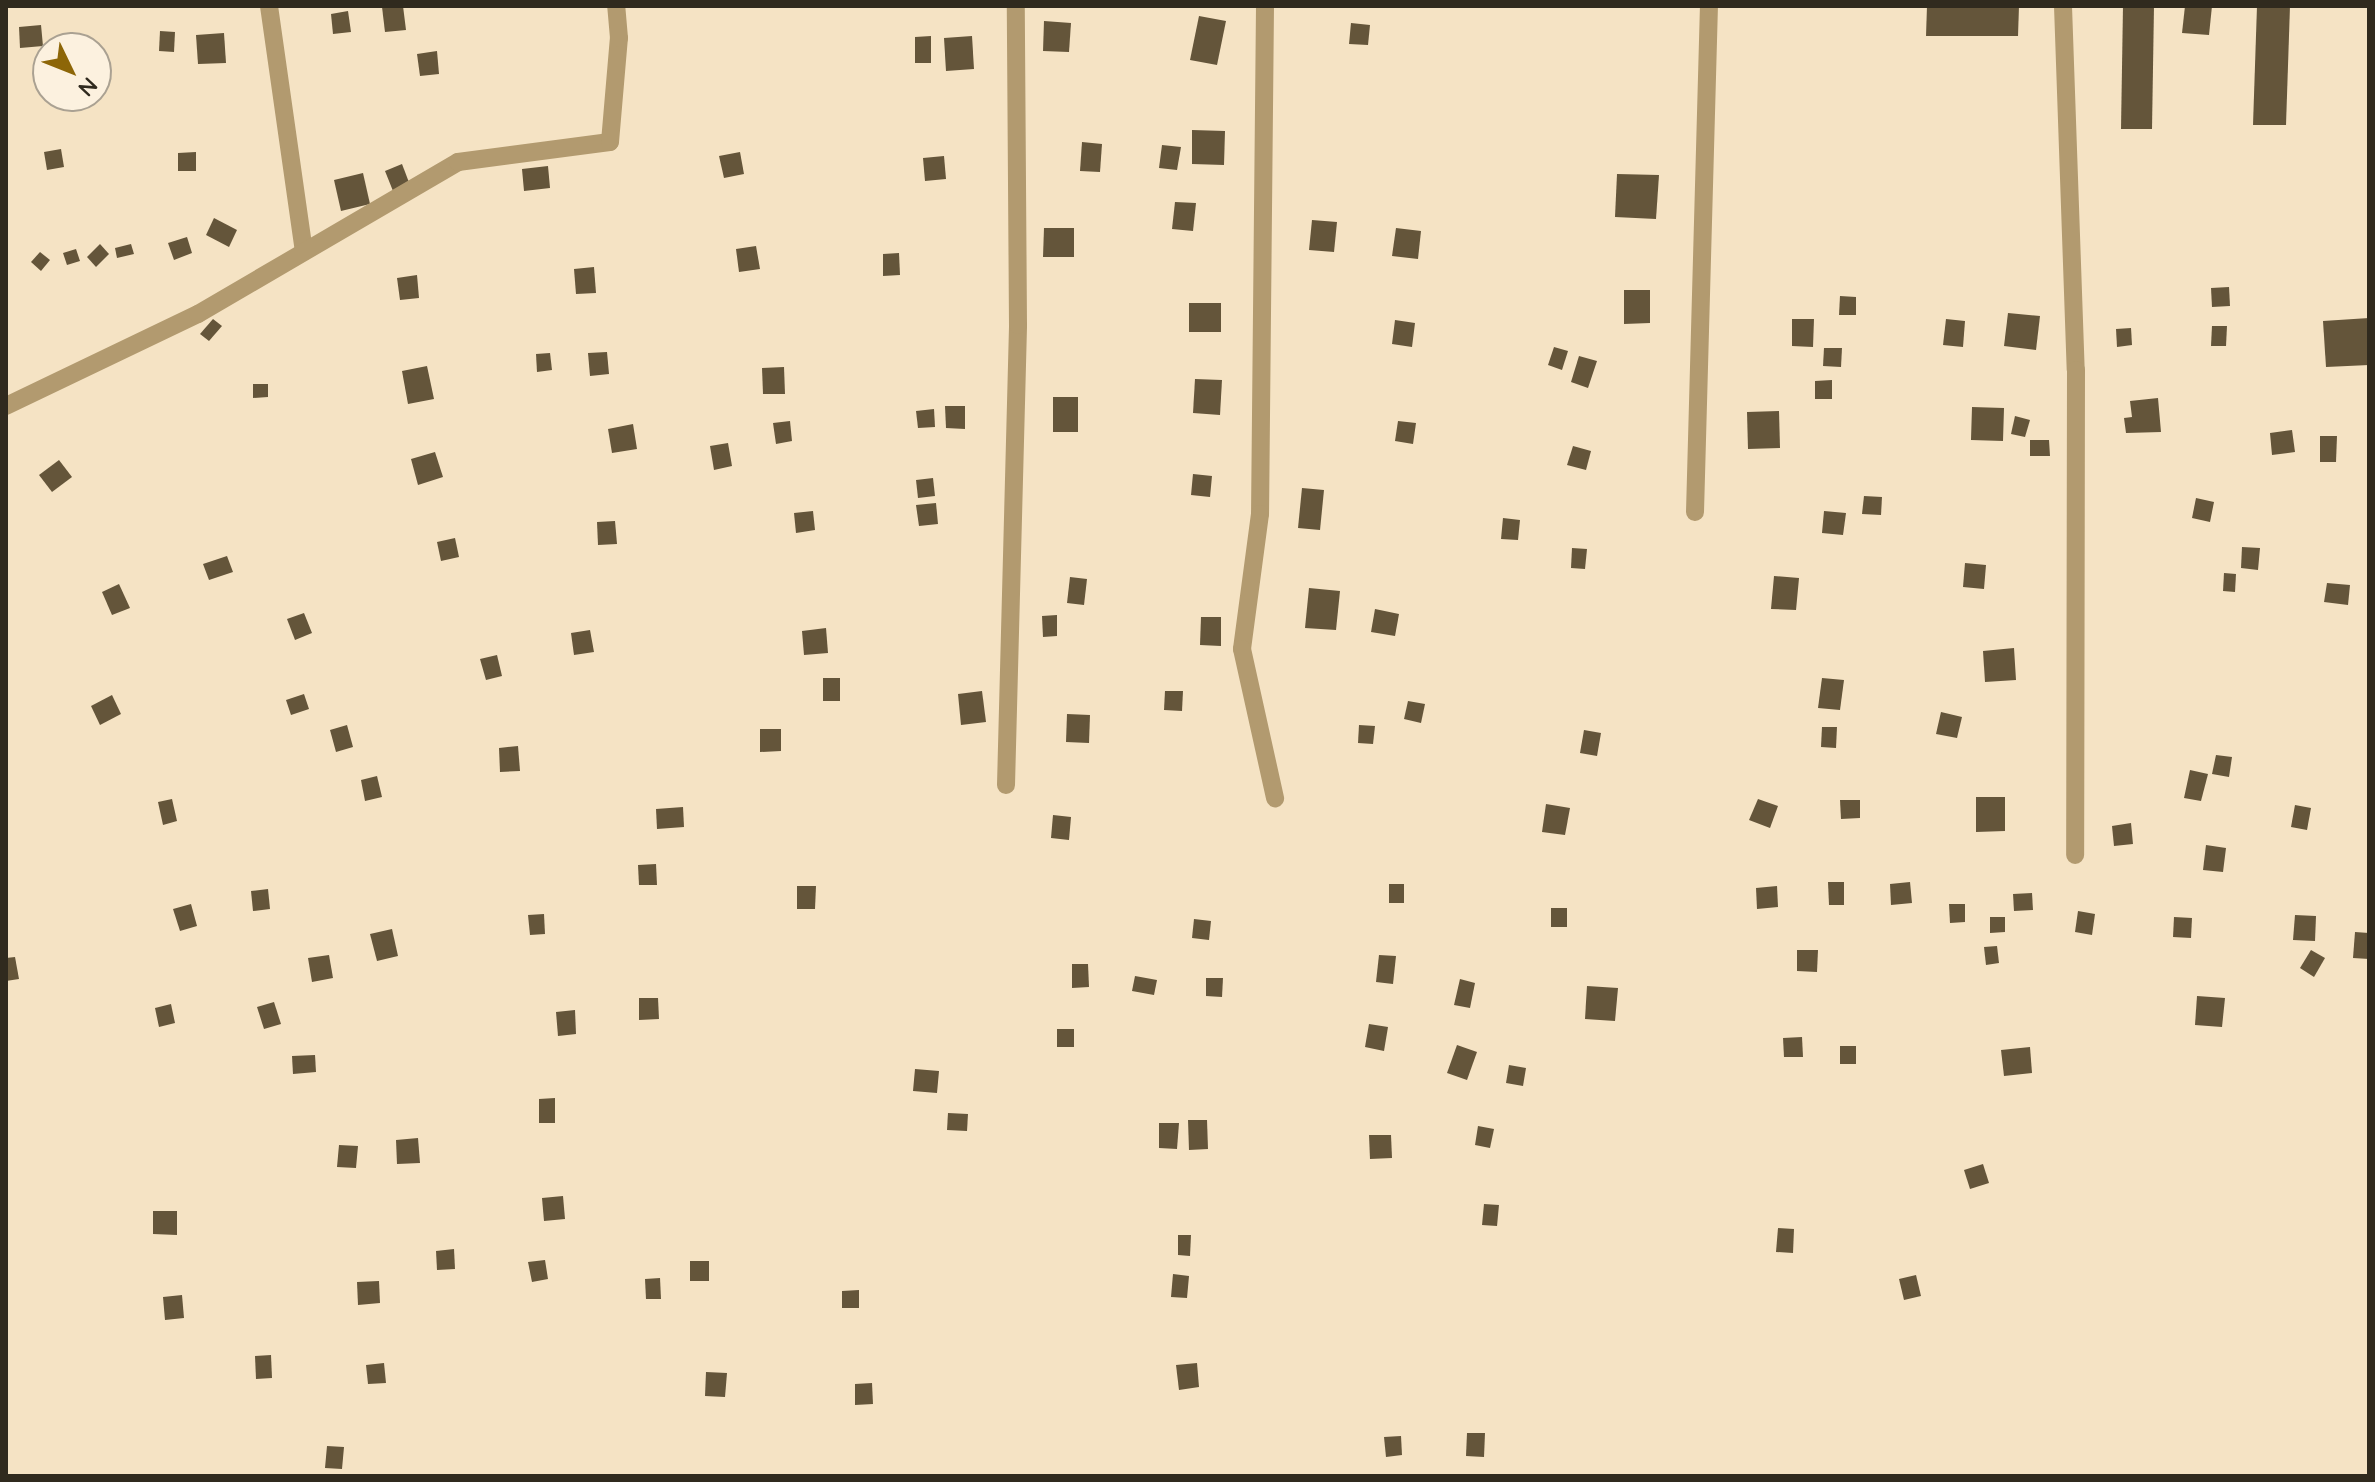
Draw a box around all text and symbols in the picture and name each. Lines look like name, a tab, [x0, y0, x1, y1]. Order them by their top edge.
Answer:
north arrow	[32, 32, 112, 112]
text: N	[72, 72, 104, 102]

